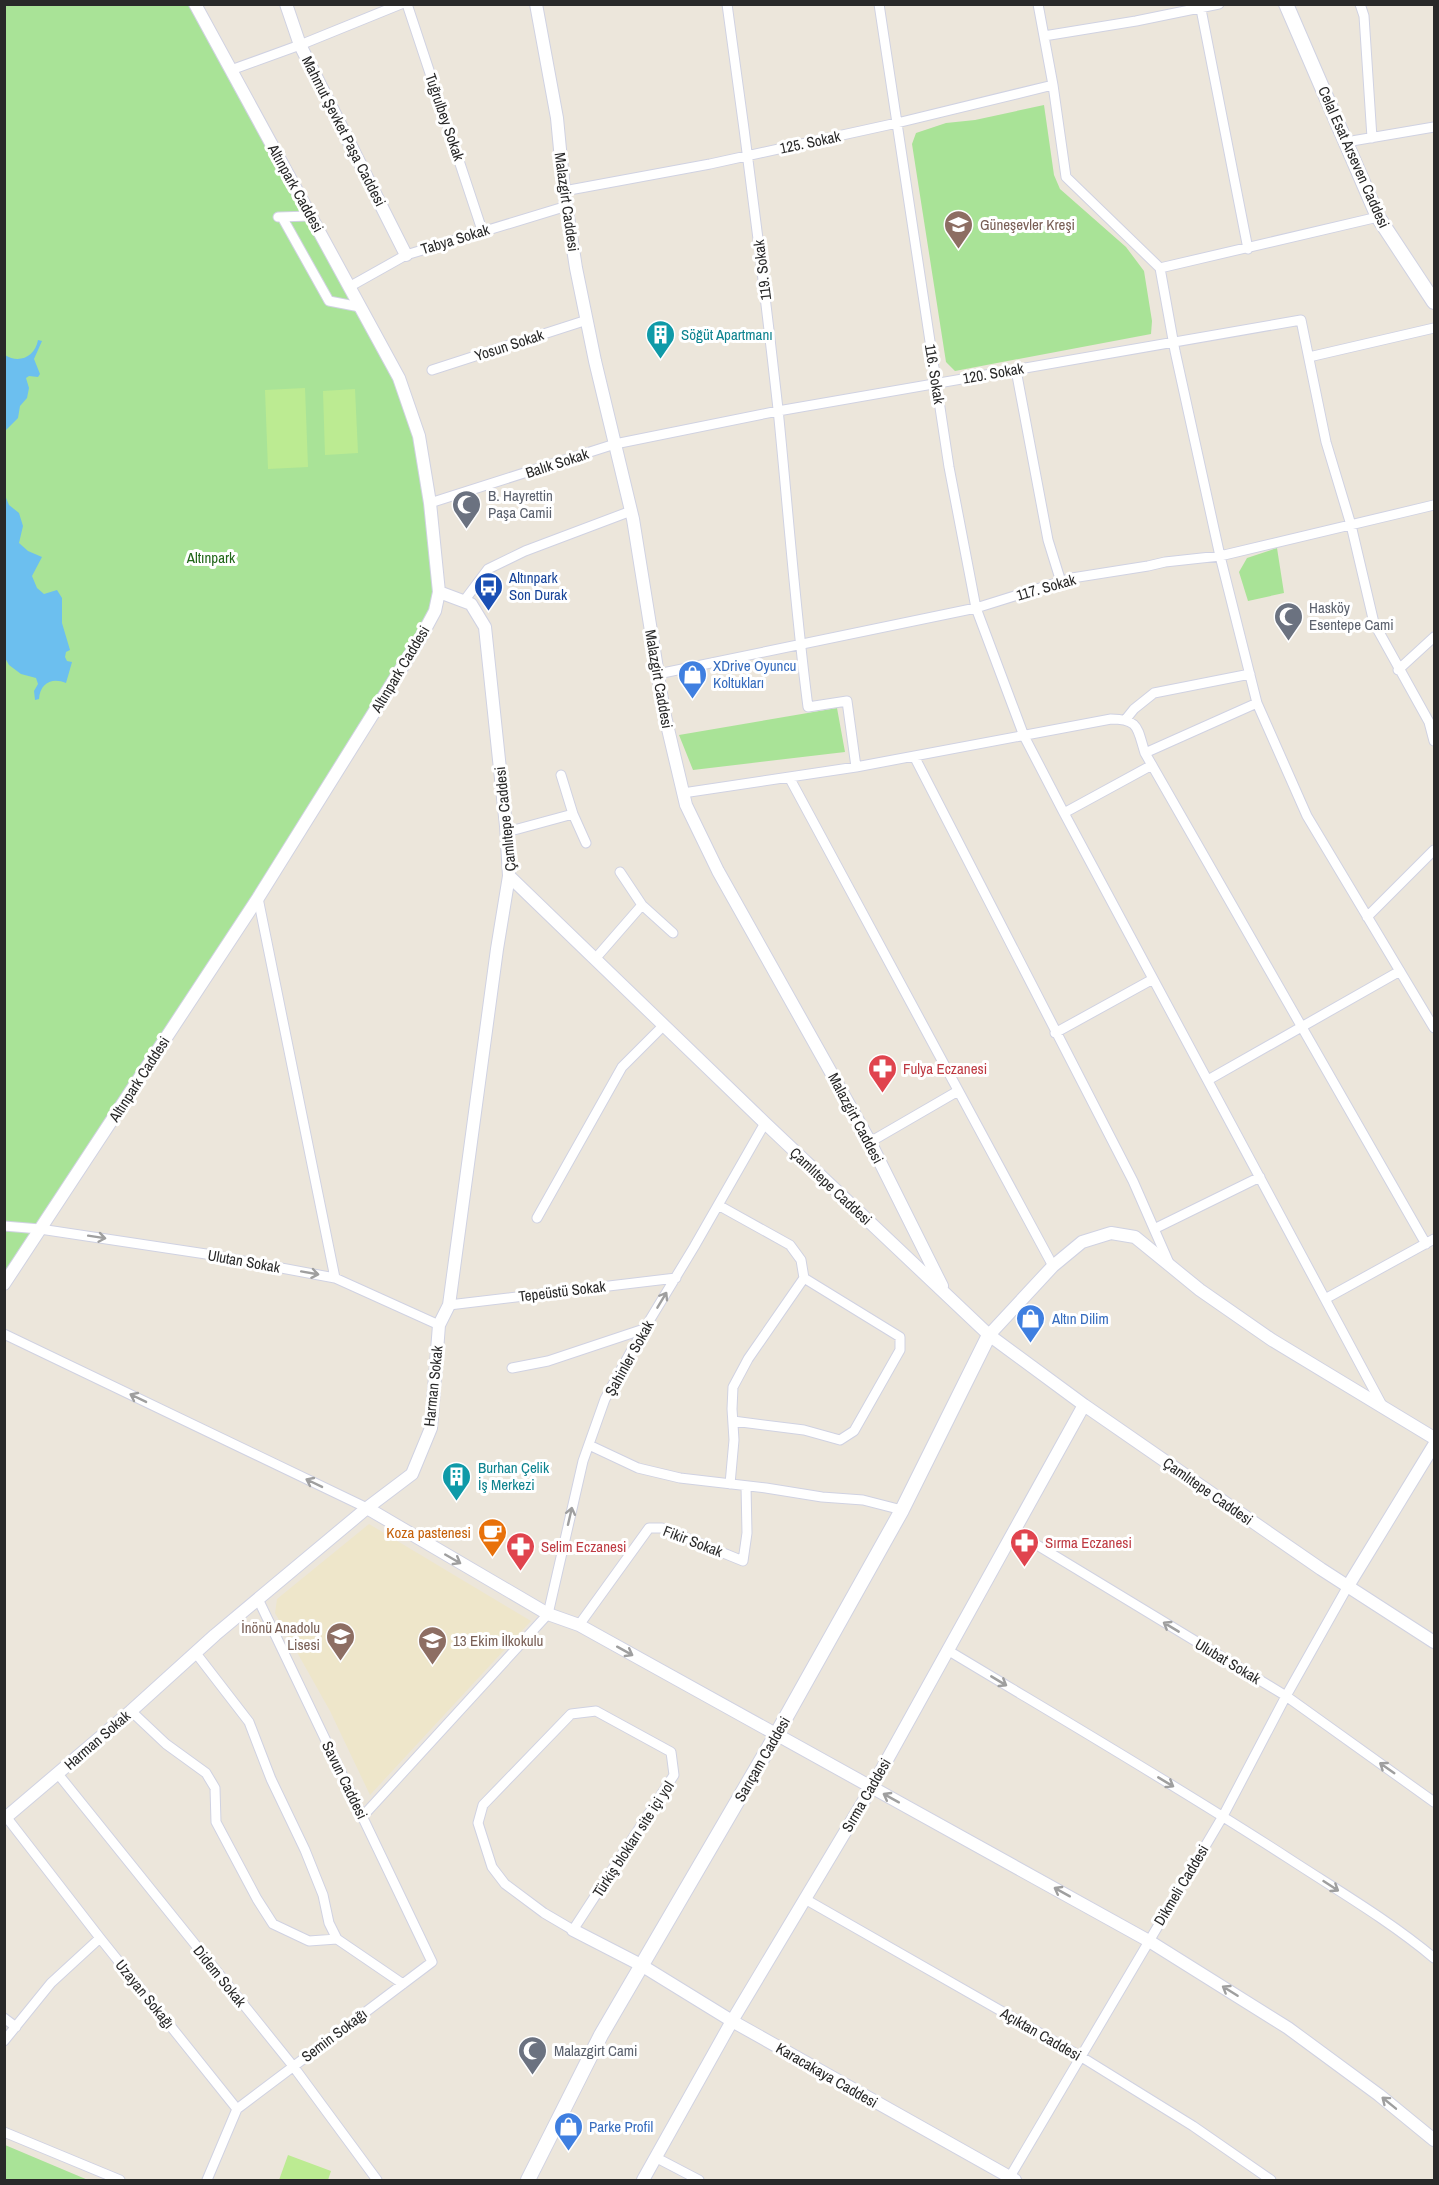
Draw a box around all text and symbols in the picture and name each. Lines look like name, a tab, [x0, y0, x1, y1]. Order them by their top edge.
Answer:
street label: Mahmut Şevket Paşa Caddesi	[297, 52, 391, 210]
street label: Tuğrulbey Sokak	[420, 70, 470, 164]
street label: Celal Esat Arseven Caddesi	[1313, 83, 1395, 231]
street label: 125. Sokak	[778, 125, 843, 159]
street label: Altınpark Caddesi	[263, 139, 329, 236]
street label: Malazgirt Caddesi	[550, 151, 584, 253]
school or university icon: Güneşevler Kreşi	[943, 208, 975, 250]
place label: Güneşevler Kreşi	[980, 214, 1075, 235]
street label: Tabya Sokak	[418, 218, 493, 259]
street label: 119. Sokak	[748, 238, 776, 301]
building icon: Söğüt Apartmanı	[644, 318, 676, 360]
street label: Yosun Sokak	[472, 324, 547, 366]
place label: Söğüt Apartmanı	[681, 324, 773, 345]
street label: 116. Sokak	[920, 342, 950, 406]
street label: 120. Sokak	[961, 357, 1026, 389]
street label: Balık Sokak	[523, 443, 592, 483]
place label: B. Hayrettin Paşa Camii	[488, 485, 553, 523]
mosque icon: B. Hayrettin Paşa Camii	[451, 488, 483, 530]
park label: Altınpark	[186, 547, 236, 568]
place label: Altınpark Son Durak	[508, 567, 568, 605]
street label: 117. Sokak	[1014, 568, 1079, 605]
bus stop icon: Altınpark Son Durak	[472, 570, 504, 612]
place label: Hasköy Esentepe Cami	[1309, 597, 1394, 635]
mosque icon: Hasköy Esentepe Cami	[1272, 600, 1304, 642]
street label: Altınpark Caddesi	[365, 622, 434, 717]
street label: Malazgirt Caddesi	[640, 628, 678, 730]
place label: XDrive Oyuncu Koltukları	[713, 655, 796, 693]
shop icon: XDrive Oyuncu Koltukları	[676, 658, 708, 700]
street label: Çamlıtepe Caddesi	[489, 766, 521, 872]
street label: Altınpark Caddesi	[103, 1032, 174, 1127]
pharmacy icon: Fulya Eczanesi	[866, 1052, 898, 1094]
place label: Fulya Eczanesi	[903, 1058, 987, 1079]
street label: Malazgirt Caddesi	[823, 1069, 889, 1167]
street label: Çamlıtepe Caddesi	[785, 1142, 877, 1230]
one-way arrow	[87, 1232, 107, 1243]
street label: Ulutan Sokak	[206, 1244, 283, 1278]
one-way arrow	[300, 1268, 320, 1279]
street label: Tepeüstü Sokak	[517, 1275, 608, 1307]
one-way arrow	[656, 1292, 668, 1309]
shop icon: Altın Dilim	[1015, 1302, 1047, 1344]
place label: Altın Dilim	[1051, 1308, 1109, 1329]
street label: Şahinler Sokak	[600, 1316, 659, 1400]
street label: Harman Sokak	[418, 1344, 448, 1428]
one-way arrow	[130, 1392, 148, 1404]
street label: Çamlıtepe Caddesi	[1159, 1452, 1257, 1530]
place label: Burhan Çelik İş Merkezi	[478, 1457, 550, 1495]
building icon: Burhan Çelik İş Merkezi	[441, 1460, 473, 1502]
one-way arrow	[305, 1476, 323, 1488]
one-way arrow	[565, 1507, 577, 1526]
cafe icon: Koza pastenesi	[476, 1516, 508, 1558]
street label: Fikir Sokak	[660, 1520, 727, 1562]
place label: Koza pastenesi	[386, 1522, 471, 1543]
pharmacy icon: Sırma Eczanesi	[1008, 1526, 1040, 1568]
pharmacy icon: Selim Eczanesi	[504, 1530, 536, 1572]
place label: Sırma Eczanesi	[1045, 1532, 1132, 1553]
place label: Selim Eczanesi	[541, 1536, 626, 1557]
one-way arrow	[444, 1553, 461, 1565]
place label: İnönü Anadolu Lisesi	[241, 1617, 320, 1655]
school or university icon: İnönü Anadolu Lisesi	[325, 1620, 357, 1662]
one-way arrow	[1163, 1620, 1180, 1632]
school or university icon: 13 Ekim İlkokulu	[416, 1624, 448, 1666]
place label: 13 Ekim İlkokulu	[453, 1630, 543, 1651]
street label: Ulubat Sokak	[1191, 1633, 1265, 1689]
one-way arrow	[616, 1645, 633, 1657]
one-way arrow	[990, 1676, 1007, 1688]
street label: Harman Sokak	[59, 1705, 135, 1775]
street label: Sarıçam Caddesi	[729, 1713, 795, 1805]
street label: Savun Caddesi	[317, 1738, 373, 1822]
street label: Sırma Caddesi	[836, 1754, 896, 1836]
one-way arrow	[1379, 1762, 1395, 1774]
one-way arrow	[1157, 1776, 1174, 1788]
street label: Türkiş blokları site içi yol	[587, 1777, 679, 1901]
one-way arrow	[883, 1792, 900, 1804]
street label: Dikmeli Caddesi	[1149, 1841, 1213, 1929]
one-way arrow	[1322, 1880, 1339, 1892]
one-way arrow	[1054, 1886, 1071, 1898]
street label: Didem Sokak	[189, 1941, 252, 2012]
street label: Uzayan Sokağı	[111, 1955, 179, 2033]
one-way arrow	[1222, 1985, 1239, 1997]
street label: Açıktan Caddesi	[996, 2002, 1085, 2066]
street label: Semin Sokağı	[297, 2003, 371, 2067]
mosque icon: Malazgirt Cami	[517, 2034, 549, 2076]
street label: Karacakaya Caddesi	[772, 2037, 882, 2113]
place label: Malazgirt Cami	[554, 2040, 637, 2061]
one-way arrow	[1382, 2096, 1397, 2110]
shop icon: Parke Profil	[552, 2110, 584, 2152]
place label: Parke Profil	[589, 2116, 653, 2137]

